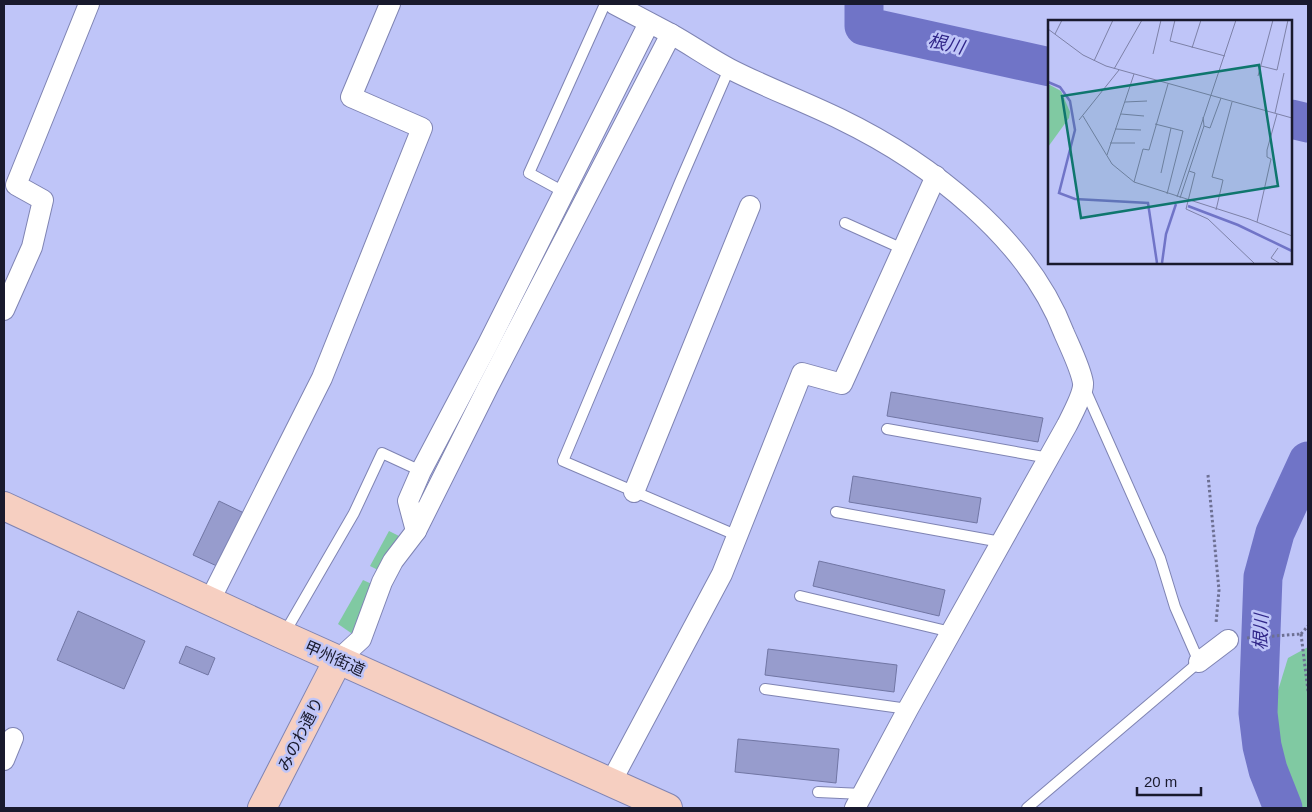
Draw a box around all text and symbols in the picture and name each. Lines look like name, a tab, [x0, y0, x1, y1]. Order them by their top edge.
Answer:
inset map	[1048, 20, 1292, 264]
water label: 根川	[926, 30, 968, 58]
water label: 根川	[1250, 612, 1272, 650]
street label: 甲州街道	[302, 638, 367, 679]
street label: みのわ通り	[275, 695, 326, 774]
scale bar	[1137, 764, 1201, 796]
text: 20 m	[1144, 773, 1177, 790]

